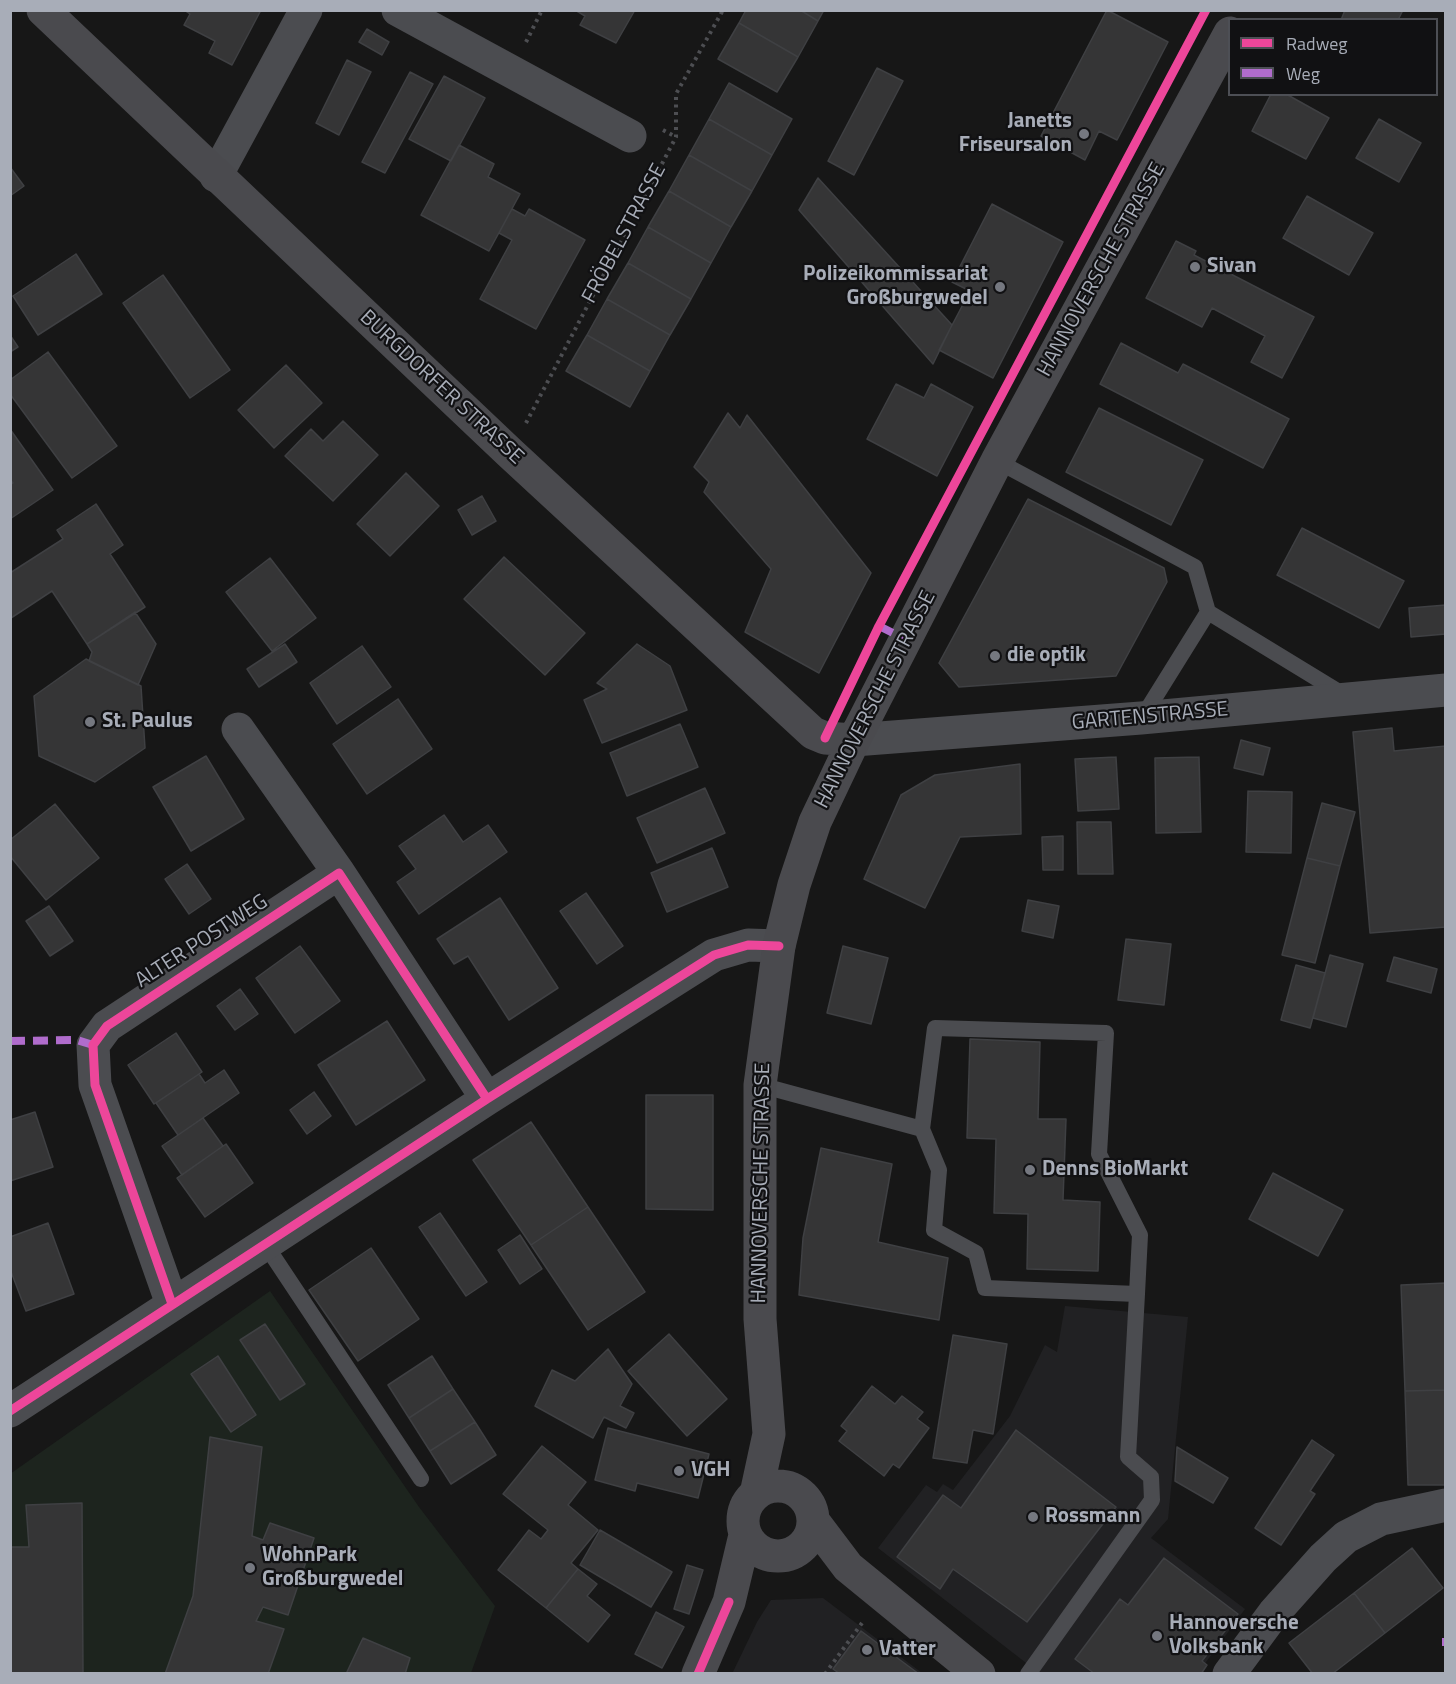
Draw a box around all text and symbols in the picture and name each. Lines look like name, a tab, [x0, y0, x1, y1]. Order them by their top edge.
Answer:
legend	[1228, 18, 1438, 96]
text: Radweg	[1286, 30, 1348, 57]
text: Weg	[1286, 60, 1320, 87]
place label: Janetts Friseursalon	[959, 109, 1072, 159]
marker: Janetts Friseursalon	[1077, 127, 1091, 141]
street label: HANNOVERSCHE STRASSE	[1033, 159, 1171, 381]
street label: FRÖBELSTRASSE	[578, 160, 672, 308]
place label: Sivan	[1207, 254, 1257, 280]
marker: Sivan	[1188, 260, 1202, 274]
place label: Polizeikommissariat Großburgwedel	[803, 262, 988, 312]
marker: Polizeikommissariat Großburgwedel	[993, 280, 1007, 294]
street label: BURGDORFER STRASSE	[354, 306, 528, 470]
street label: HANNOVERSCHE STRASSE	[810, 587, 942, 813]
place label: die optik	[1007, 643, 1086, 669]
marker: die optik	[988, 649, 1002, 663]
street label: GARTENSTRASSE	[1071, 698, 1229, 736]
place label: St. Paulus	[102, 709, 193, 735]
marker: St. Paulus	[83, 715, 97, 729]
street label: ALTER POSTWEG	[131, 890, 273, 994]
street label: HANNOVERSCHE STRASSE	[747, 1062, 777, 1304]
place label: Denns BioMarkt	[1042, 1157, 1188, 1183]
marker: Denns BioMarkt	[1023, 1163, 1037, 1177]
place label: VGH	[691, 1458, 731, 1484]
marker: VGH	[672, 1464, 686, 1478]
place label: Rossmann	[1045, 1504, 1140, 1530]
marker: Rossmann	[1026, 1510, 1040, 1524]
place label: WohnPark Großburgwedel	[262, 1543, 404, 1593]
marker: WohnPark Großburgwedel	[243, 1561, 257, 1575]
place label: Hannoversche Volksbank	[1169, 1611, 1299, 1661]
marker: Hannoversche Volksbank	[1150, 1629, 1164, 1643]
place label: Vatter	[879, 1637, 936, 1663]
marker: Vatter	[860, 1643, 874, 1657]

